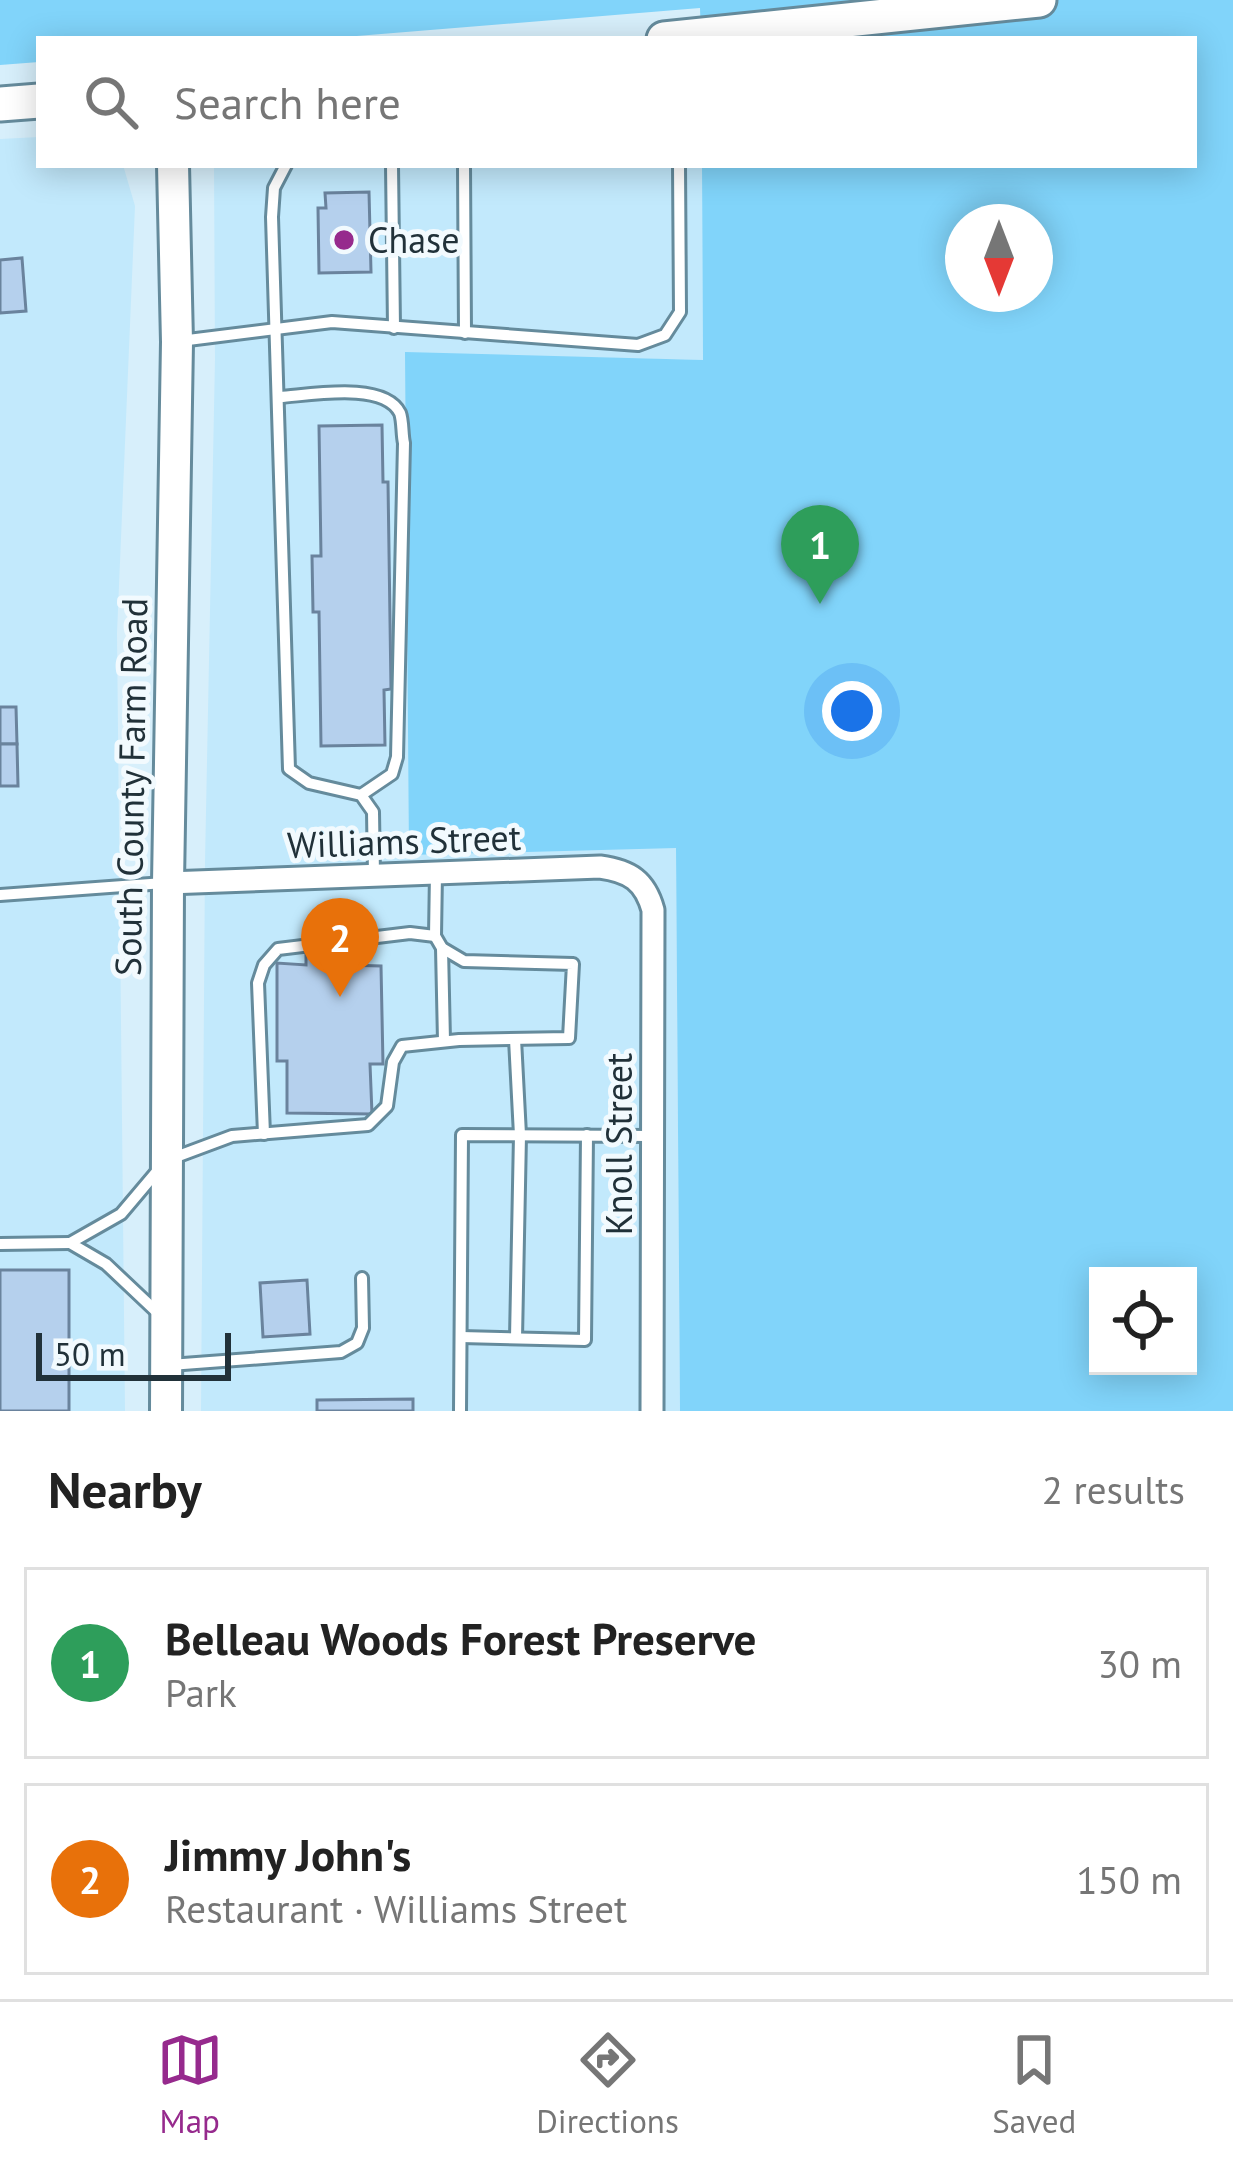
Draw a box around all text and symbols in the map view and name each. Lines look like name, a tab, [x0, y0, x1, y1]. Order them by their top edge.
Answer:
search box	[36, 36, 1197, 168]
icon: search	[78, 69, 144, 135]
text: Search here	[174, 73, 401, 131]
north arrow	[945, 204, 1053, 312]
place label: Chase	[368, 216, 460, 263]
marker: Chase	[331, 227, 357, 253]
pin: 1	[781, 505, 859, 604]
street label: South County Farm Road	[104, 598, 157, 976]
your location	[822, 681, 882, 741]
street label: Williams Street	[286, 813, 522, 868]
pin: 2	[301, 898, 379, 997]
street label: Knoll Street	[595, 1053, 642, 1235]
map controls	[1089, 1267, 1197, 1375]
button: locate	[1089, 1267, 1197, 1375]
scale bar	[36, 1327, 231, 1380]
text: 50 m	[54, 1332, 126, 1375]
text: Nearby	[48, 1456, 202, 1522]
text: 2 results	[1042, 1464, 1185, 1515]
text: Belleau Woods Forest Preserve	[165, 1609, 756, 1667]
text: 1	[79, 1638, 101, 1689]
text: 30 m	[1097, 1638, 1182, 1689]
text: Park	[165, 1667, 237, 1718]
text: Jimmy John's	[165, 1825, 411, 1883]
text: 2	[79, 1854, 101, 1905]
text: 150 m	[1076, 1854, 1182, 1905]
text: Restaurant · Williams Street	[165, 1883, 627, 1934]
tab: Map	[157, 2027, 223, 2142]
tab: Directions	[536, 2027, 679, 2142]
tab: Saved	[992, 2027, 1076, 2142]

